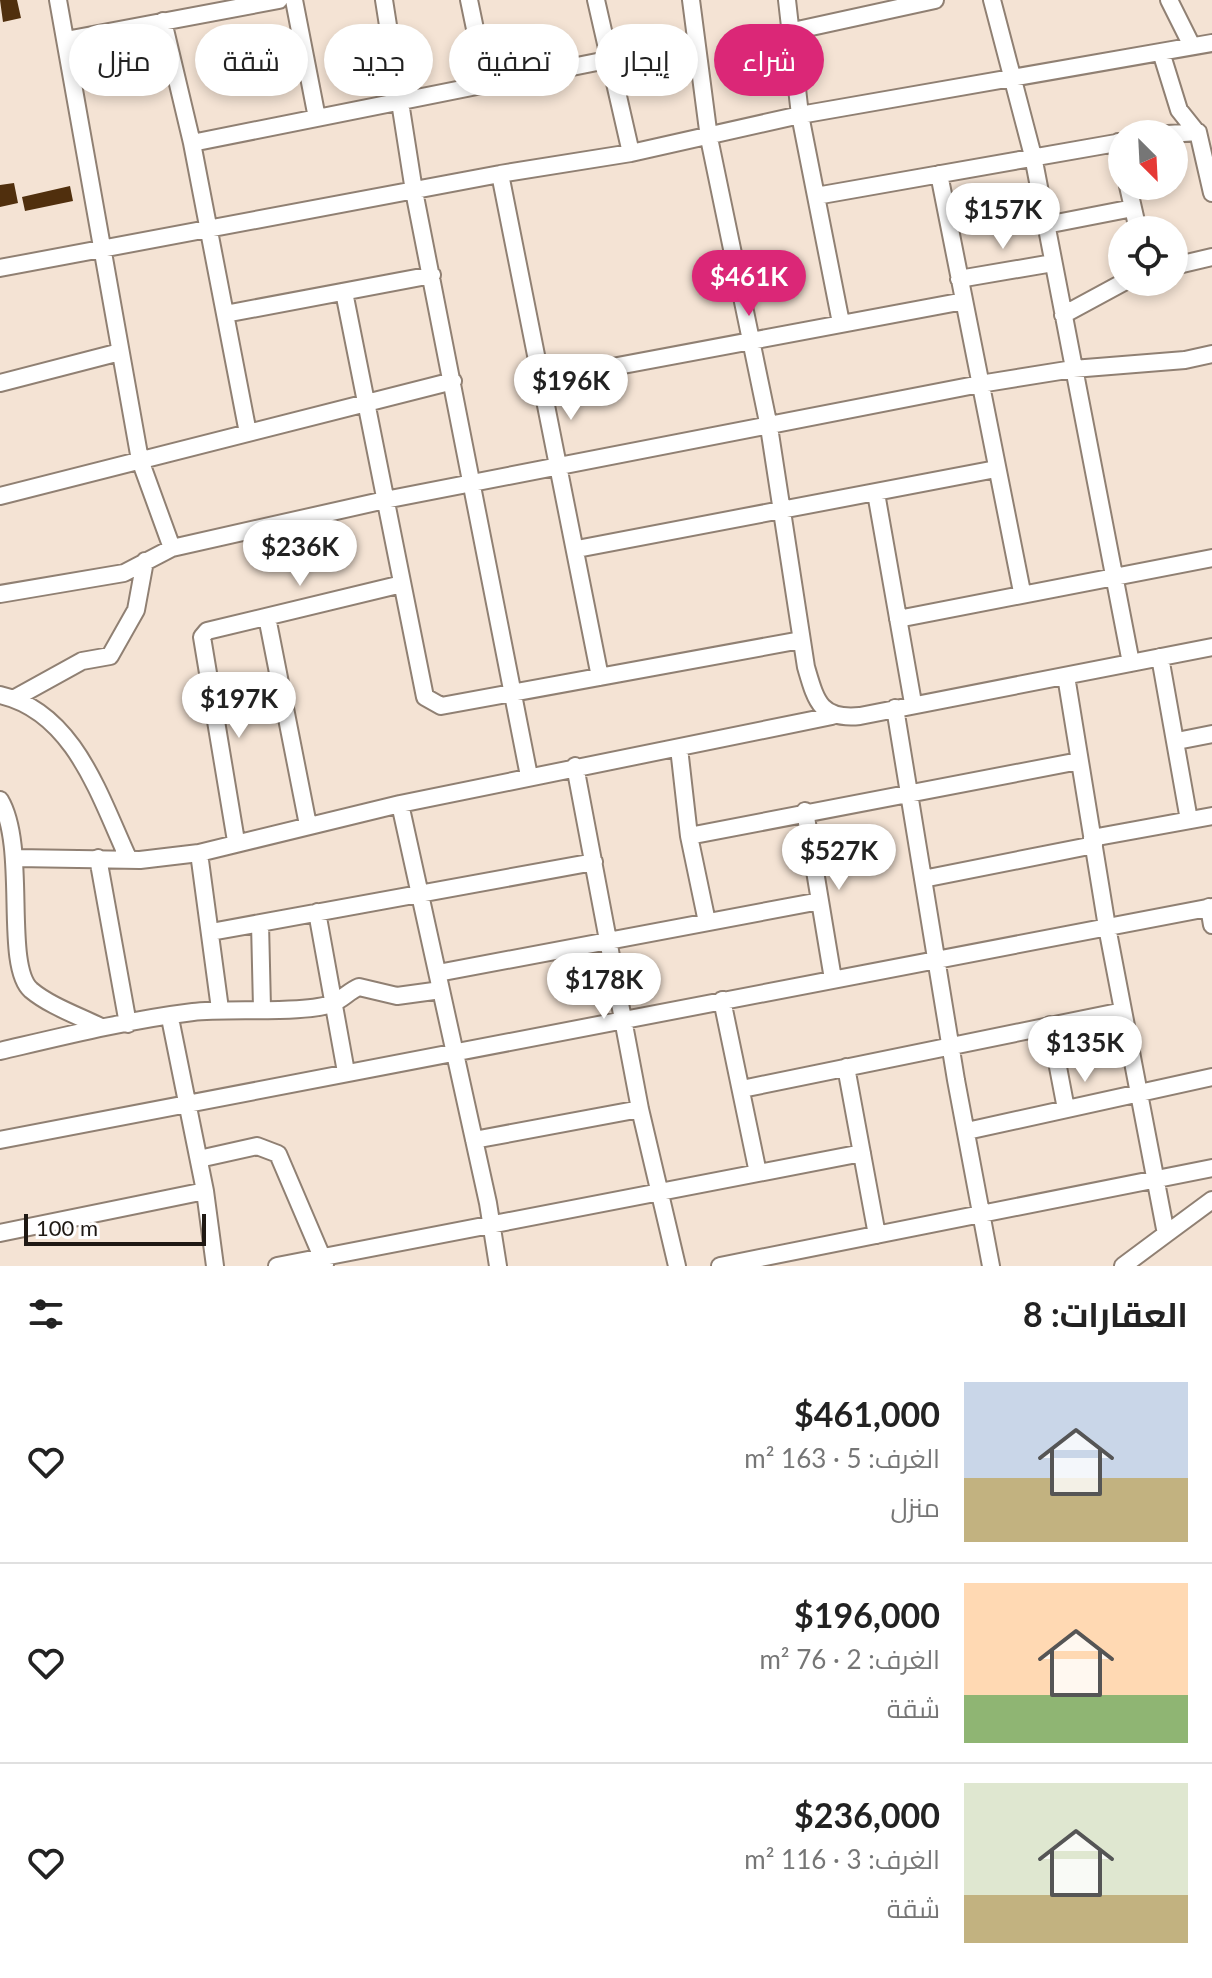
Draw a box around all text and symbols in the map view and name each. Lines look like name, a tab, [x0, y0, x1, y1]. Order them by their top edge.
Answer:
chip: منزل	[69, 24, 179, 96]
chip: شقة	[195, 24, 308, 96]
chip: جديد	[324, 24, 433, 96]
chip: تصفية	[449, 24, 579, 96]
chip: إيجار	[595, 24, 698, 96]
chip: شراء	[714, 24, 824, 96]
north arrow	[1108, 120, 1188, 200]
map controls	[1108, 120, 1188, 296]
pin: $157K	[947, 183, 1059, 251]
text: $157K	[964, 193, 1042, 225]
button: locate	[1108, 216, 1188, 296]
pin: $461K	[693, 250, 805, 318]
text: $461K	[710, 260, 788, 292]
pin: $196K	[515, 354, 627, 422]
text: $196K	[532, 364, 610, 396]
pin: $236K	[244, 520, 356, 588]
text: $236K	[261, 530, 339, 562]
pin: $197K	[183, 672, 295, 740]
text: $197K	[200, 682, 278, 714]
pin: $527K	[783, 824, 895, 892]
text: $527K	[800, 834, 878, 866]
pin: $178K	[548, 953, 660, 1021]
text: $178K	[565, 963, 643, 995]
pin: $135K	[1029, 1016, 1141, 1084]
text: $135K	[1046, 1026, 1124, 1058]
scale bar	[24, 1210, 206, 1246]
text: 100 m	[36, 1214, 98, 1241]
icon: filters	[24, 1292, 68, 1336]
text: العقارات: 8	[1023, 1293, 1188, 1334]
text: $461,000	[794, 1393, 940, 1434]
icon: home	[1028, 1414, 1124, 1510]
icon: heart	[24, 1440, 68, 1484]
text: الغرف: 5 · 163 m²	[744, 1442, 940, 1474]
text: منزل	[891, 1491, 940, 1523]
text: $196,000	[794, 1594, 940, 1635]
icon: home	[1028, 1615, 1124, 1711]
icon: heart	[24, 1641, 68, 1685]
text: الغرف: 2 · 76 m²	[759, 1643, 940, 1675]
text: شقة	[887, 1692, 940, 1724]
text: $236,000	[794, 1794, 940, 1835]
icon: home	[1028, 1815, 1124, 1911]
icon: heart	[24, 1841, 68, 1885]
text: الغرف: 3 · 116 m²	[744, 1843, 940, 1875]
text: شقة	[887, 1892, 940, 1924]

